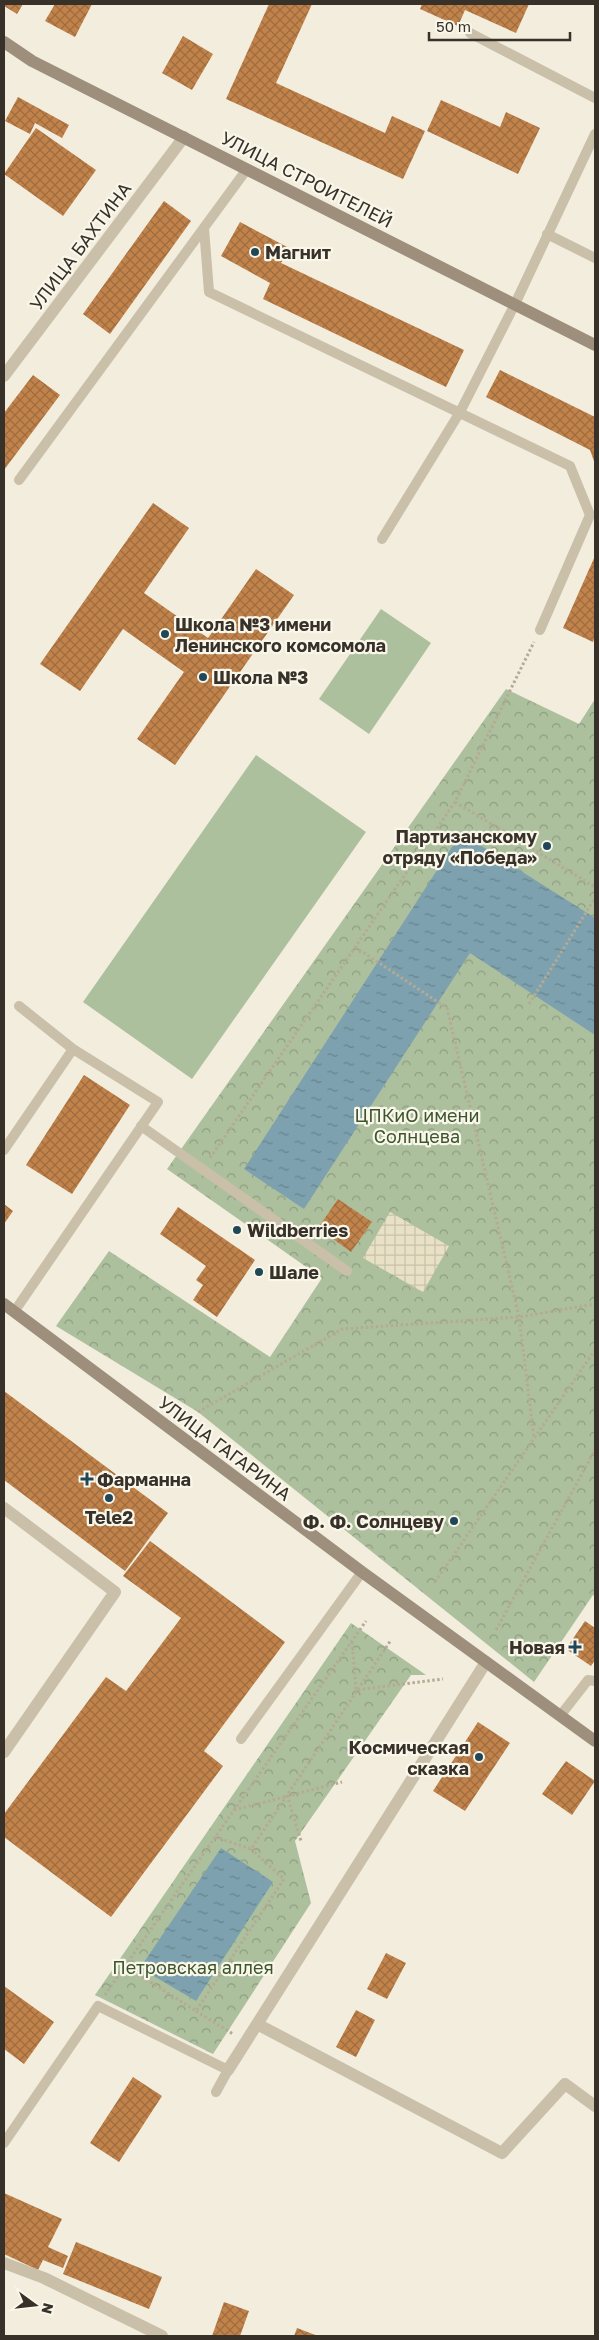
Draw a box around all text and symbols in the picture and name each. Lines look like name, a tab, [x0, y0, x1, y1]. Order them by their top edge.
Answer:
scale bar	[429, 10, 570, 42]
text: 50 m	[436, 17, 471, 35]
street label: УЛИЦА СТРОИТЕЛЕЙ	[217, 126, 397, 232]
street label: УЛИЦА БАХТИНА	[25, 178, 135, 314]
place label: Магнит	[265, 241, 331, 263]
marker: Магнит	[249, 246, 261, 258]
place label: Школа №3 имени Ленинского комсомола	[175, 613, 386, 656]
marker: Школа №3 имени Ленинского комсомола	[159, 628, 171, 640]
place label: Школа №3	[213, 666, 308, 688]
marker: Школа №3	[197, 671, 209, 683]
place label: Партизанскому отряду «Победа»	[382, 825, 537, 868]
marker: Партизанскому отряду «Победа»	[541, 840, 553, 852]
park label: ЦПКиО имени Солнцева	[354, 1104, 480, 1147]
place label: Wildberries	[247, 1219, 348, 1241]
marker: Wildberries	[231, 1224, 243, 1236]
place label: Шале	[269, 1261, 319, 1283]
marker: Шале	[253, 1266, 265, 1278]
street label: УЛИЦА ГАГАРИНА	[154, 1391, 296, 1505]
place label: Фарманна	[97, 1468, 191, 1490]
marker: Фарманна	[81, 1473, 93, 1485]
marker: Tele2	[103, 1492, 115, 1504]
place label: Tele2	[85, 1506, 133, 1528]
place label: Ф. Ф. Солнцеву	[303, 1510, 444, 1532]
marker: Ф. Ф. Солнцеву	[448, 1515, 460, 1527]
place label: Новая	[509, 1636, 565, 1658]
marker: Новая	[569, 1641, 581, 1653]
place label: Космическая сказка	[348, 1736, 469, 1779]
marker: Космическая сказка	[473, 1751, 485, 1763]
park label: Петровская аллея	[112, 1956, 274, 1978]
north arrow	[10, 2280, 60, 2330]
text: N	[38, 2301, 58, 2316]

